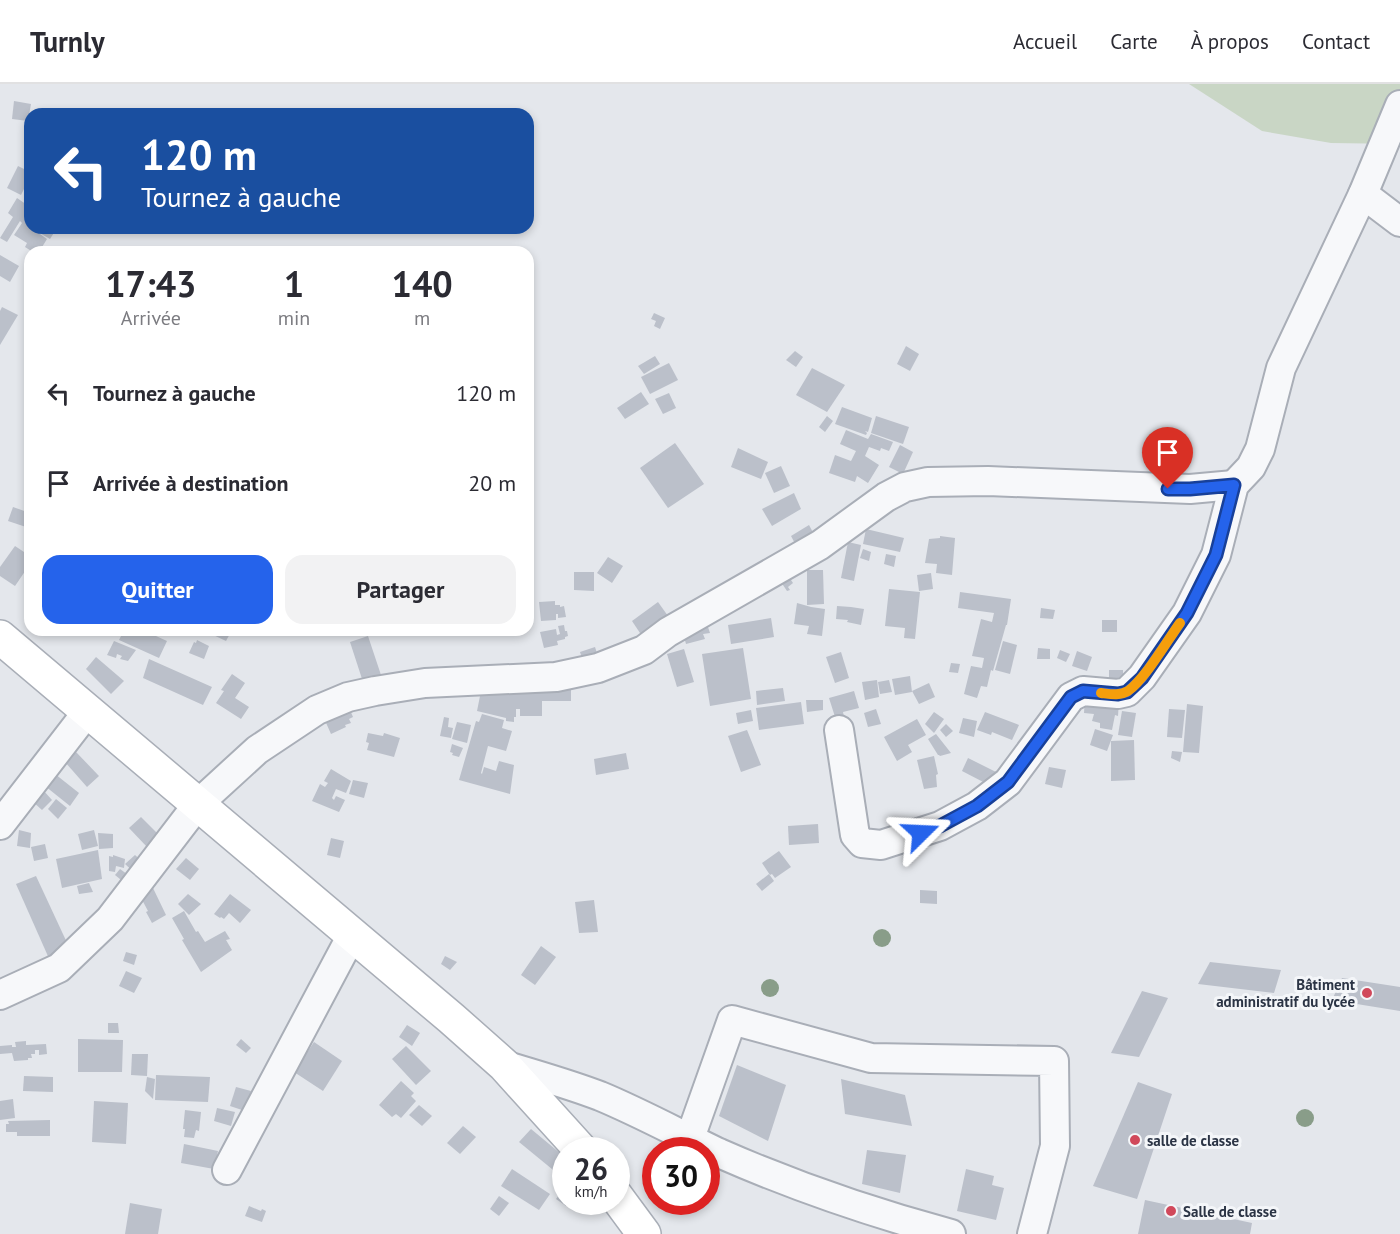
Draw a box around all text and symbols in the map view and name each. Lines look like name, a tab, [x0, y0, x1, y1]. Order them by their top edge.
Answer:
text: Turnly	[30, 23, 105, 60]
text: Accueil	[1013, 28, 1077, 55]
text: Carte	[1110, 28, 1158, 55]
text: À propos	[1191, 28, 1269, 55]
text: Contact	[1302, 28, 1370, 55]
text: 120 m	[141, 127, 257, 182]
icon: left	[42, 132, 120, 210]
text: Tournez à gauche	[141, 180, 341, 214]
text: 17:43	[105, 260, 197, 307]
text: 1	[284, 260, 304, 307]
text: 140	[392, 260, 453, 307]
text: Arrivée	[121, 305, 181, 331]
text: min	[278, 305, 310, 331]
text: m	[414, 305, 430, 331]
icon: left	[42, 377, 75, 410]
text: Tournez à gauche	[93, 379, 256, 407]
text: 120 m	[456, 379, 516, 407]
pin	[1142, 427, 1193, 489]
icon: arrive	[1151, 436, 1184, 469]
icon: arrive	[42, 467, 75, 500]
text: Arrivée à destination	[93, 469, 289, 497]
text: 20 m	[468, 469, 516, 497]
button: Quitter	[42, 555, 273, 624]
button: Partager	[285, 555, 516, 624]
position arrow	[889, 801, 953, 865]
place label: Bâtiment administratif du lycée	[1216, 975, 1356, 1011]
marker: Bâtiment administratif du lycée	[1360, 986, 1374, 1000]
place label: salle de classe	[1147, 1131, 1240, 1150]
marker: salle de classe	[1128, 1133, 1142, 1147]
speed limit sign: 30	[642, 1137, 720, 1215]
text: 26	[574, 1149, 608, 1188]
text: km/h	[575, 1182, 607, 1201]
place label: Salle de classe	[1183, 1202, 1277, 1221]
marker: Salle de classe	[1164, 1204, 1178, 1218]

